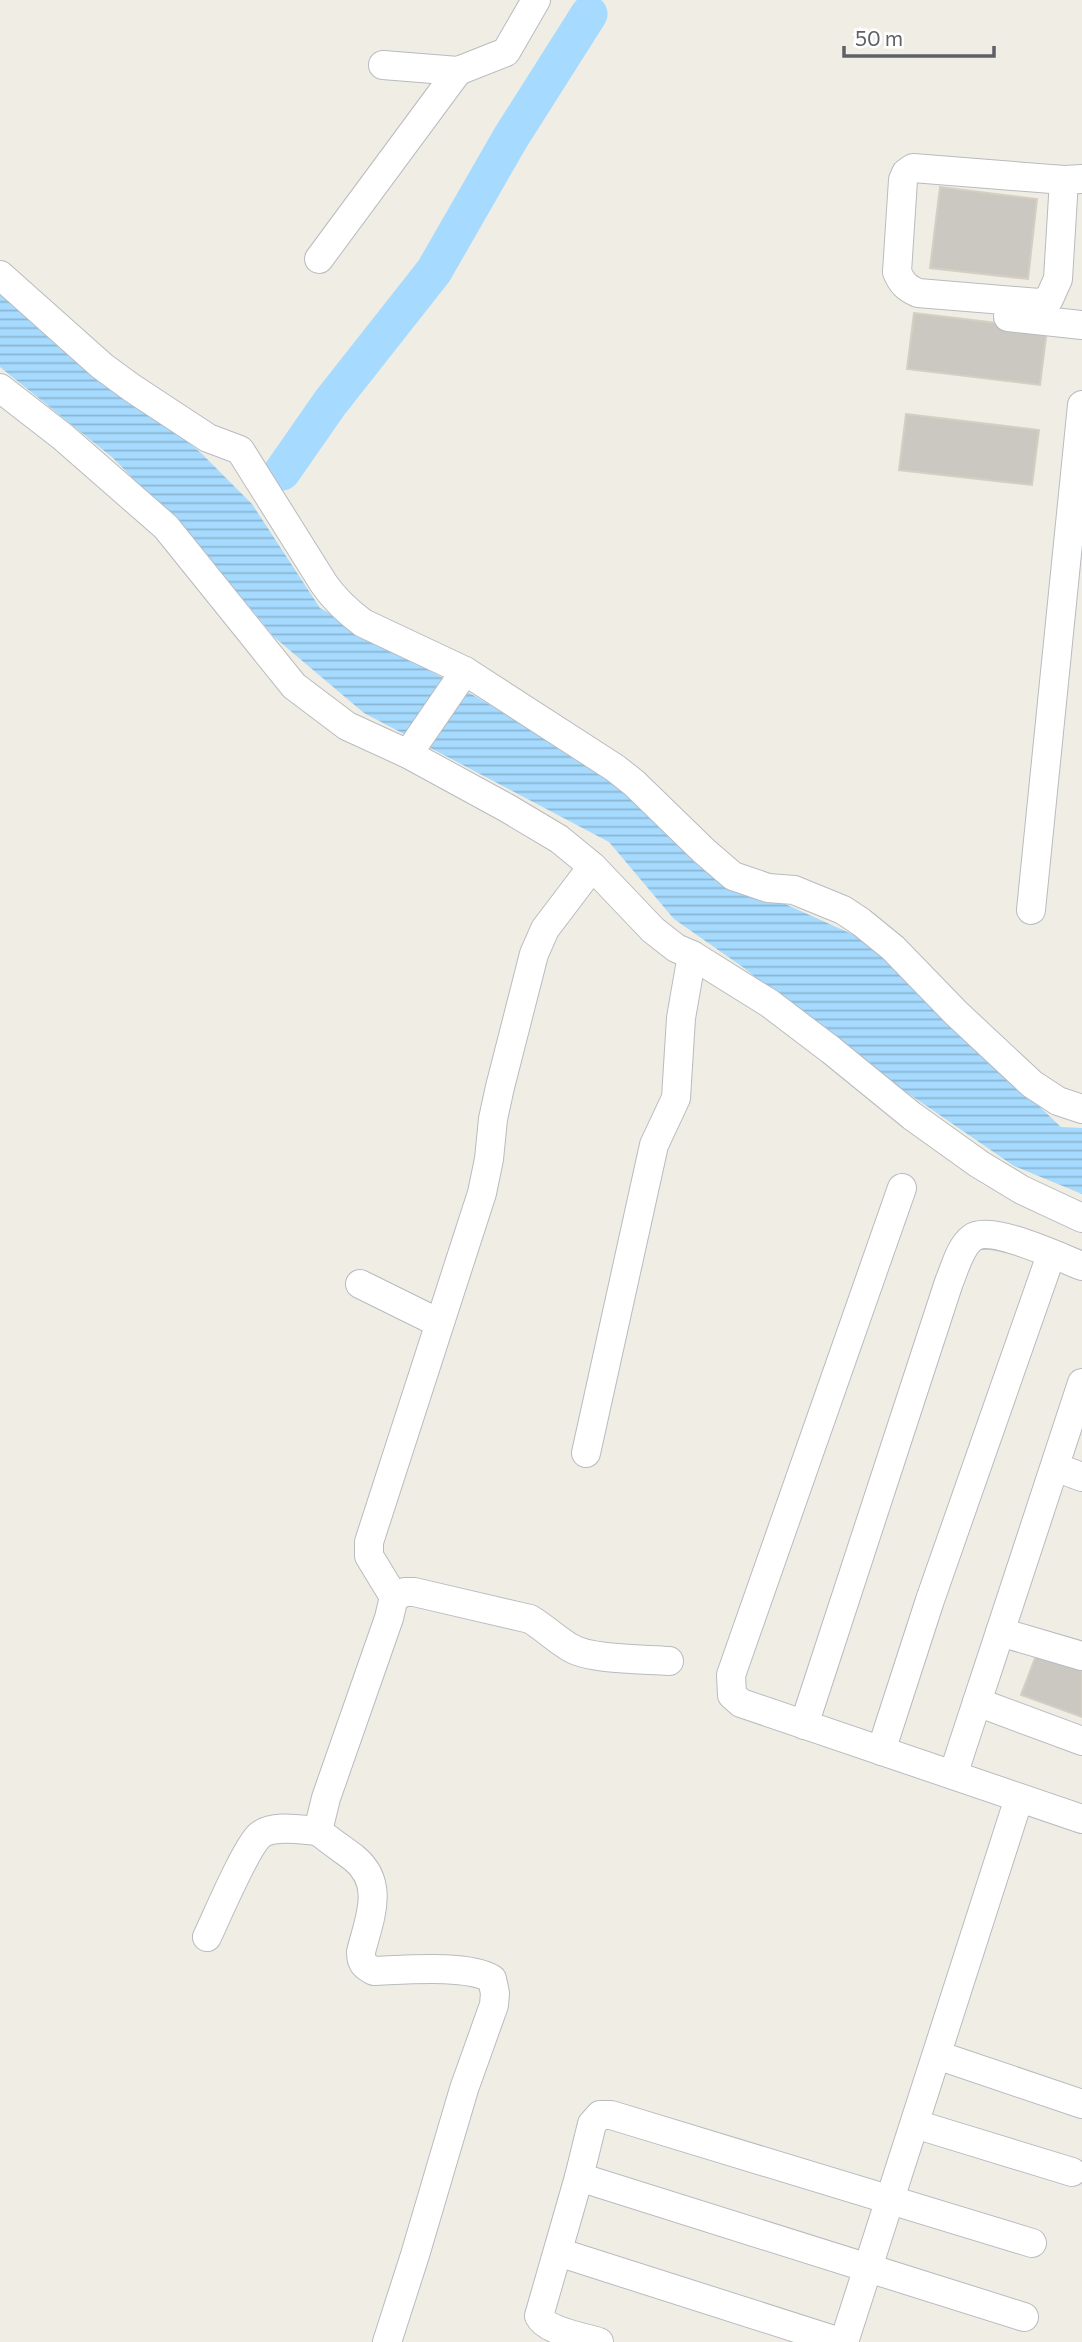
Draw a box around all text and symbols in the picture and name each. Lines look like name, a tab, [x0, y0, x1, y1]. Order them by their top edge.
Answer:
scale bar	[844, 14, 995, 58]
text: 50 m	[855, 25, 903, 50]

